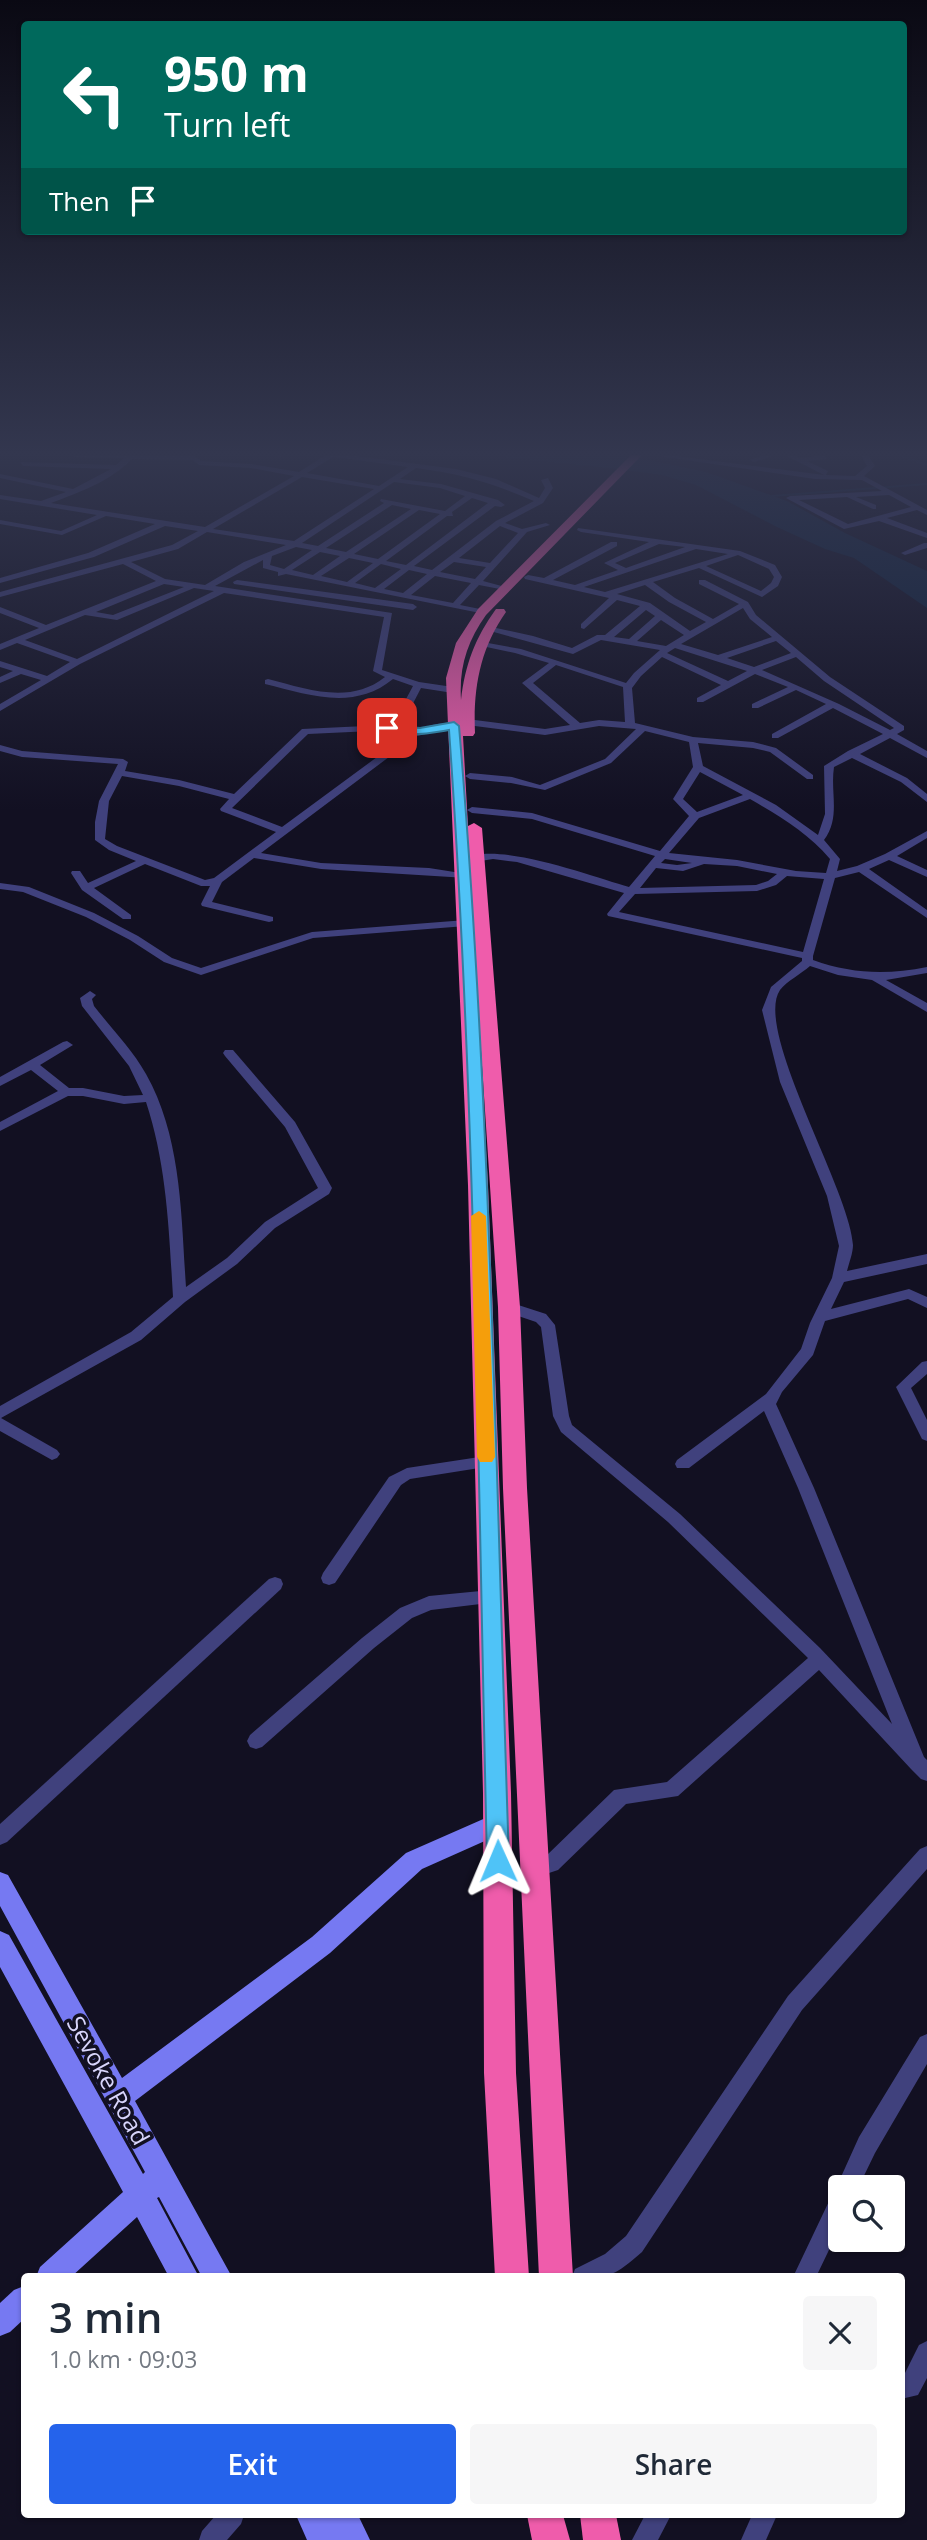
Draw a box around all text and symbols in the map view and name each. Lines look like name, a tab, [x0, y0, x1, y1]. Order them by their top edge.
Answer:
text: 950 m	[164, 40, 309, 106]
icon: left	[49, 49, 140, 140]
text: Turn left	[164, 103, 290, 146]
icon: arrive	[124, 182, 162, 220]
text: Then	[49, 183, 110, 219]
pin	[357, 698, 417, 758]
icon: arrive	[368, 709, 406, 747]
position arrow	[461, 1824, 535, 1898]
street label: Sevoke Road	[60, 2010, 158, 2150]
map controls	[828, 2175, 905, 2252]
button: search	[828, 2175, 905, 2252]
text: 3 min	[49, 2288, 162, 2345]
button: close	[803, 2296, 877, 2370]
text: 1.0 km · 09:03	[49, 2343, 197, 2375]
button: Exit	[49, 2424, 456, 2504]
button: Share	[470, 2424, 877, 2504]

